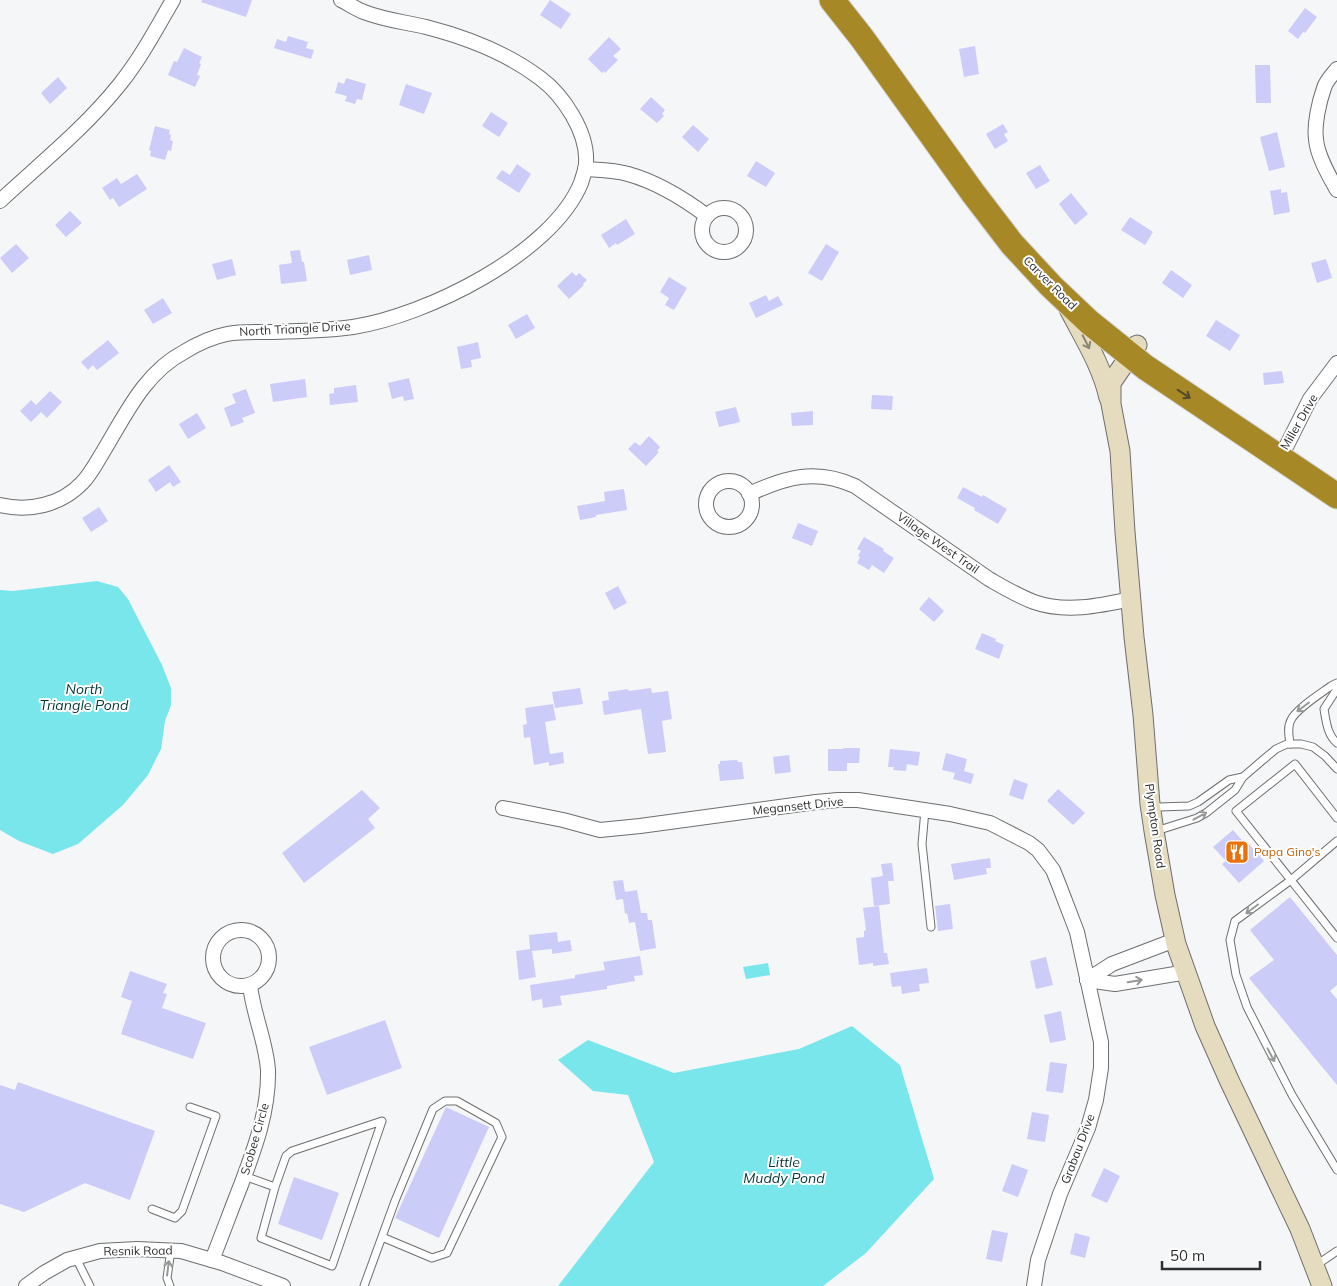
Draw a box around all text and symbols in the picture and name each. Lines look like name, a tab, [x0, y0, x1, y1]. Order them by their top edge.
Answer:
street label: Carver Road	[1020, 253, 1080, 313]
street label: North Triangle Drive	[239, 318, 351, 339]
one-way arrow	[1081, 334, 1091, 349]
one-way arrow	[1177, 389, 1191, 399]
street label: Miller Drive	[1277, 391, 1321, 452]
street label: Village West Trail	[894, 509, 982, 577]
water label: North Triangle Pond	[40, 680, 129, 714]
one-way arrow	[1297, 702, 1310, 713]
street label: Plympton Road	[1142, 783, 1169, 869]
street label: Megansett Drive	[752, 793, 844, 818]
one-way arrow	[1192, 811, 1207, 821]
restaurant icon: Papa Gino's	[1224, 839, 1250, 865]
place label: Papa Gino's	[1254, 844, 1320, 859]
one-way arrow	[1245, 904, 1259, 914]
one-way arrow	[1127, 975, 1143, 985]
one-way arrow	[1267, 1047, 1276, 1062]
street label: Scobee Circle	[237, 1101, 272, 1177]
street label: Grabau Drive	[1057, 1112, 1098, 1186]
water label: Little Muddy Pond	[743, 1153, 825, 1187]
scale bar	[1162, 1238, 1260, 1270]
street label: Resnik Road	[103, 1242, 173, 1259]
text: 50 m	[1170, 1246, 1205, 1265]
one-way arrow	[163, 1261, 173, 1277]

